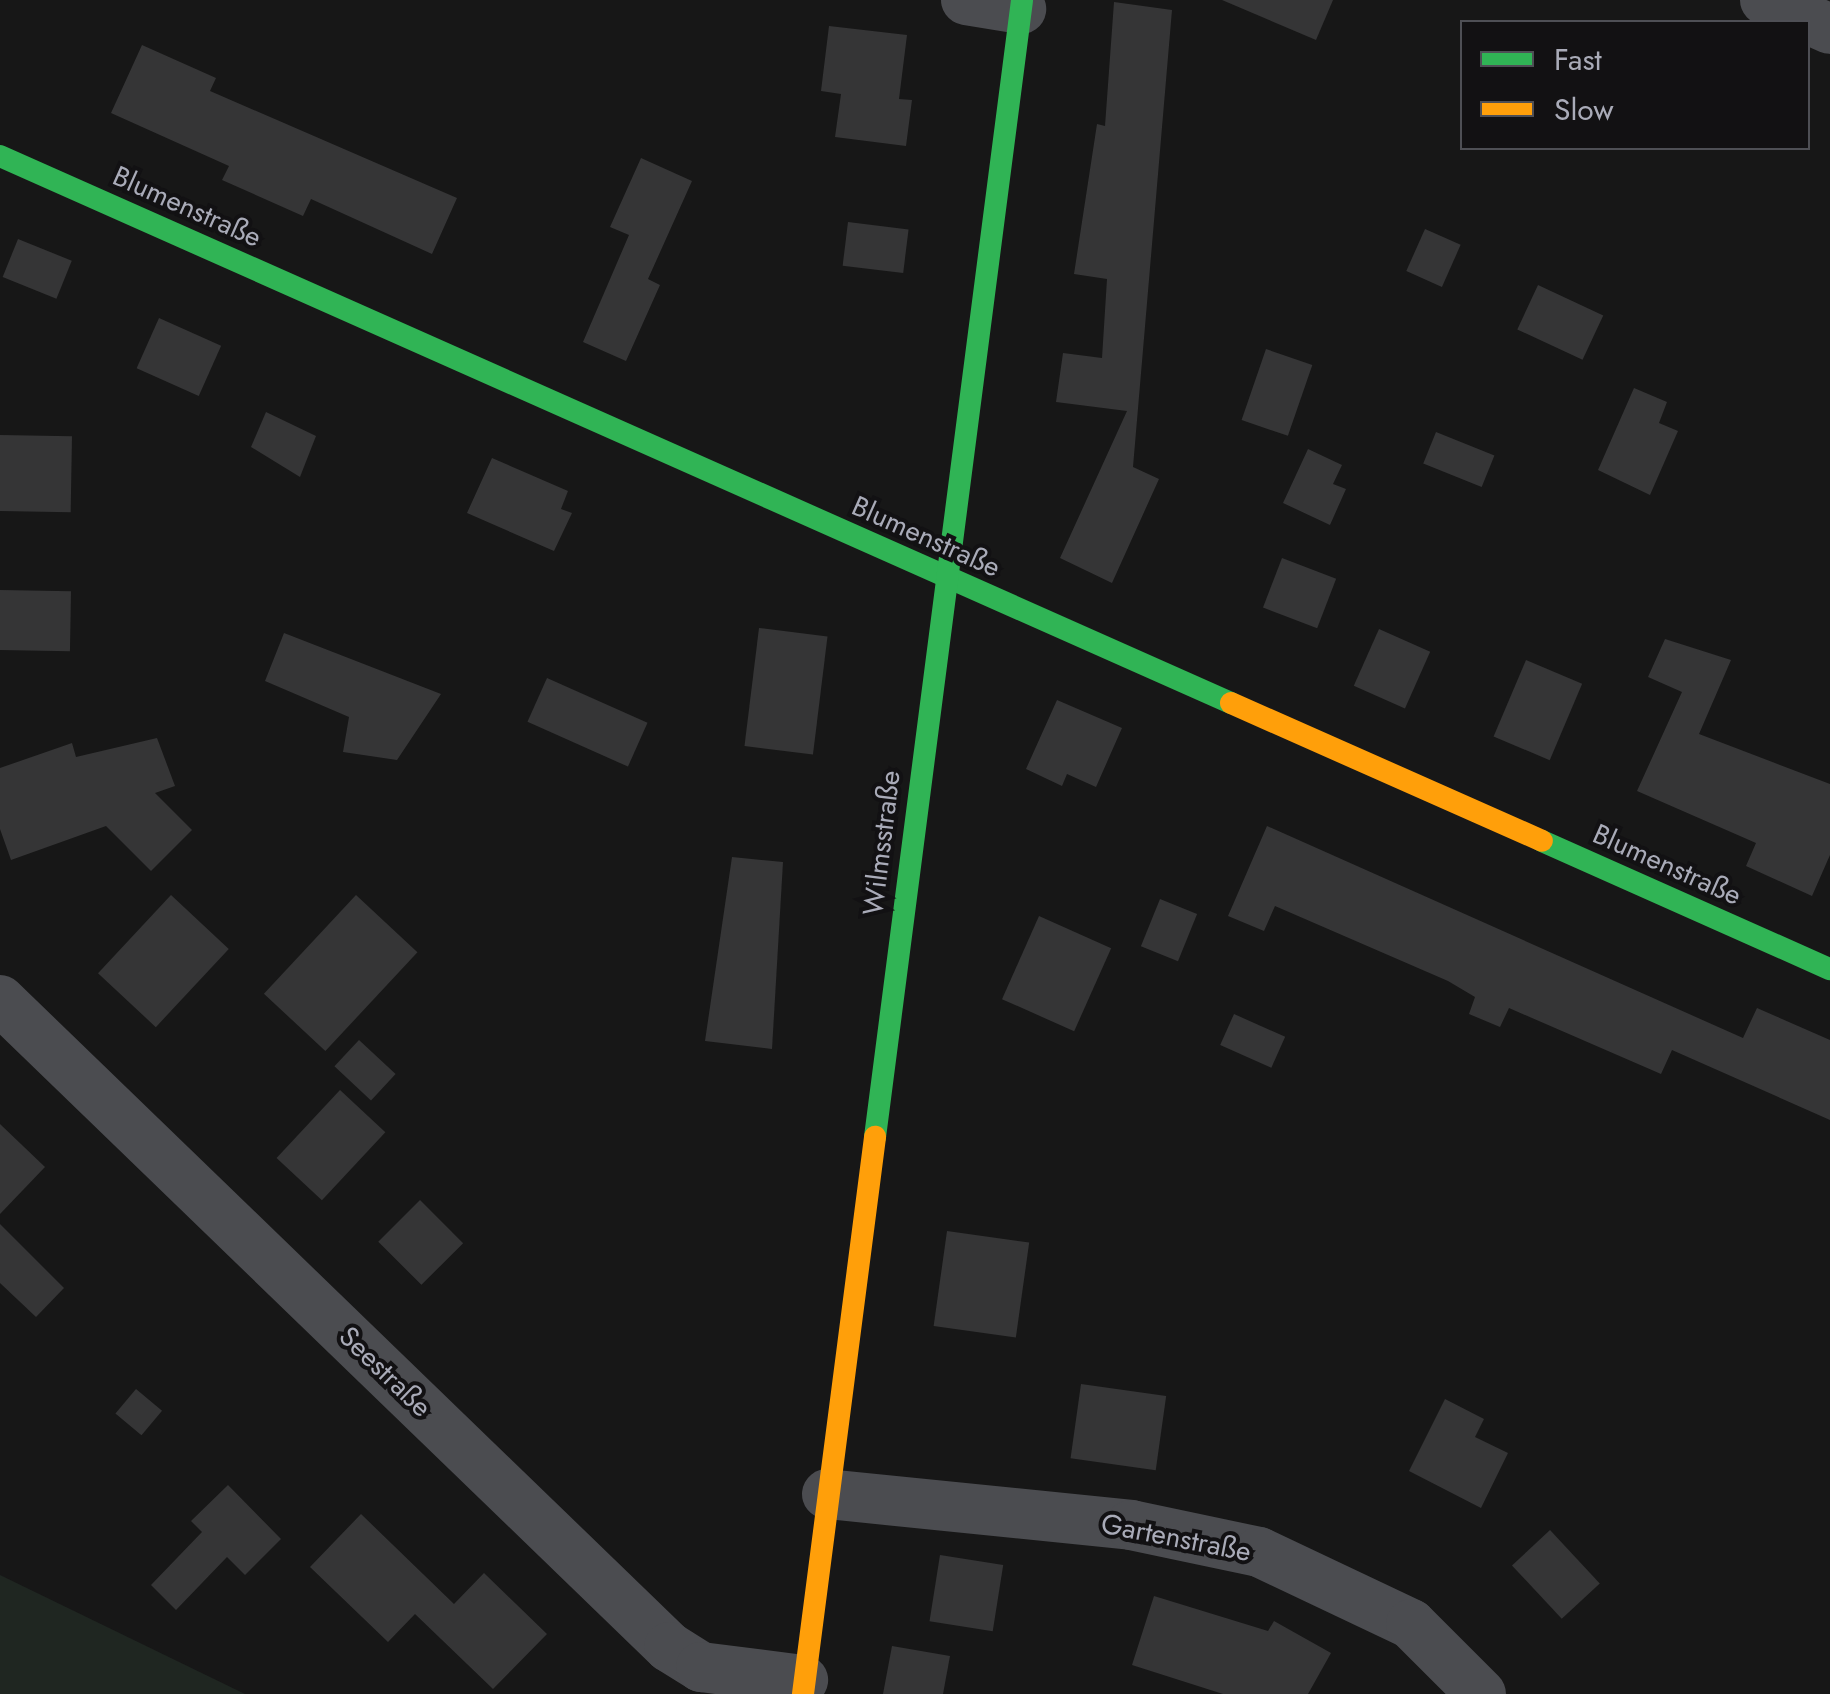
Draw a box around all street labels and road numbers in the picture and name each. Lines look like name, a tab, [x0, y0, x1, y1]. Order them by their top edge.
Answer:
street label: Blumenstraße	[108, 159, 266, 255]
street label: Blumenstraße	[847, 489, 1005, 585]
street label: Wilmsstraße	[856, 769, 908, 917]
street label: Blumenstraße	[1588, 817, 1746, 913]
street label: Seestraße	[332, 1320, 438, 1424]
street label: Gartenstraße	[1098, 1507, 1254, 1569]

